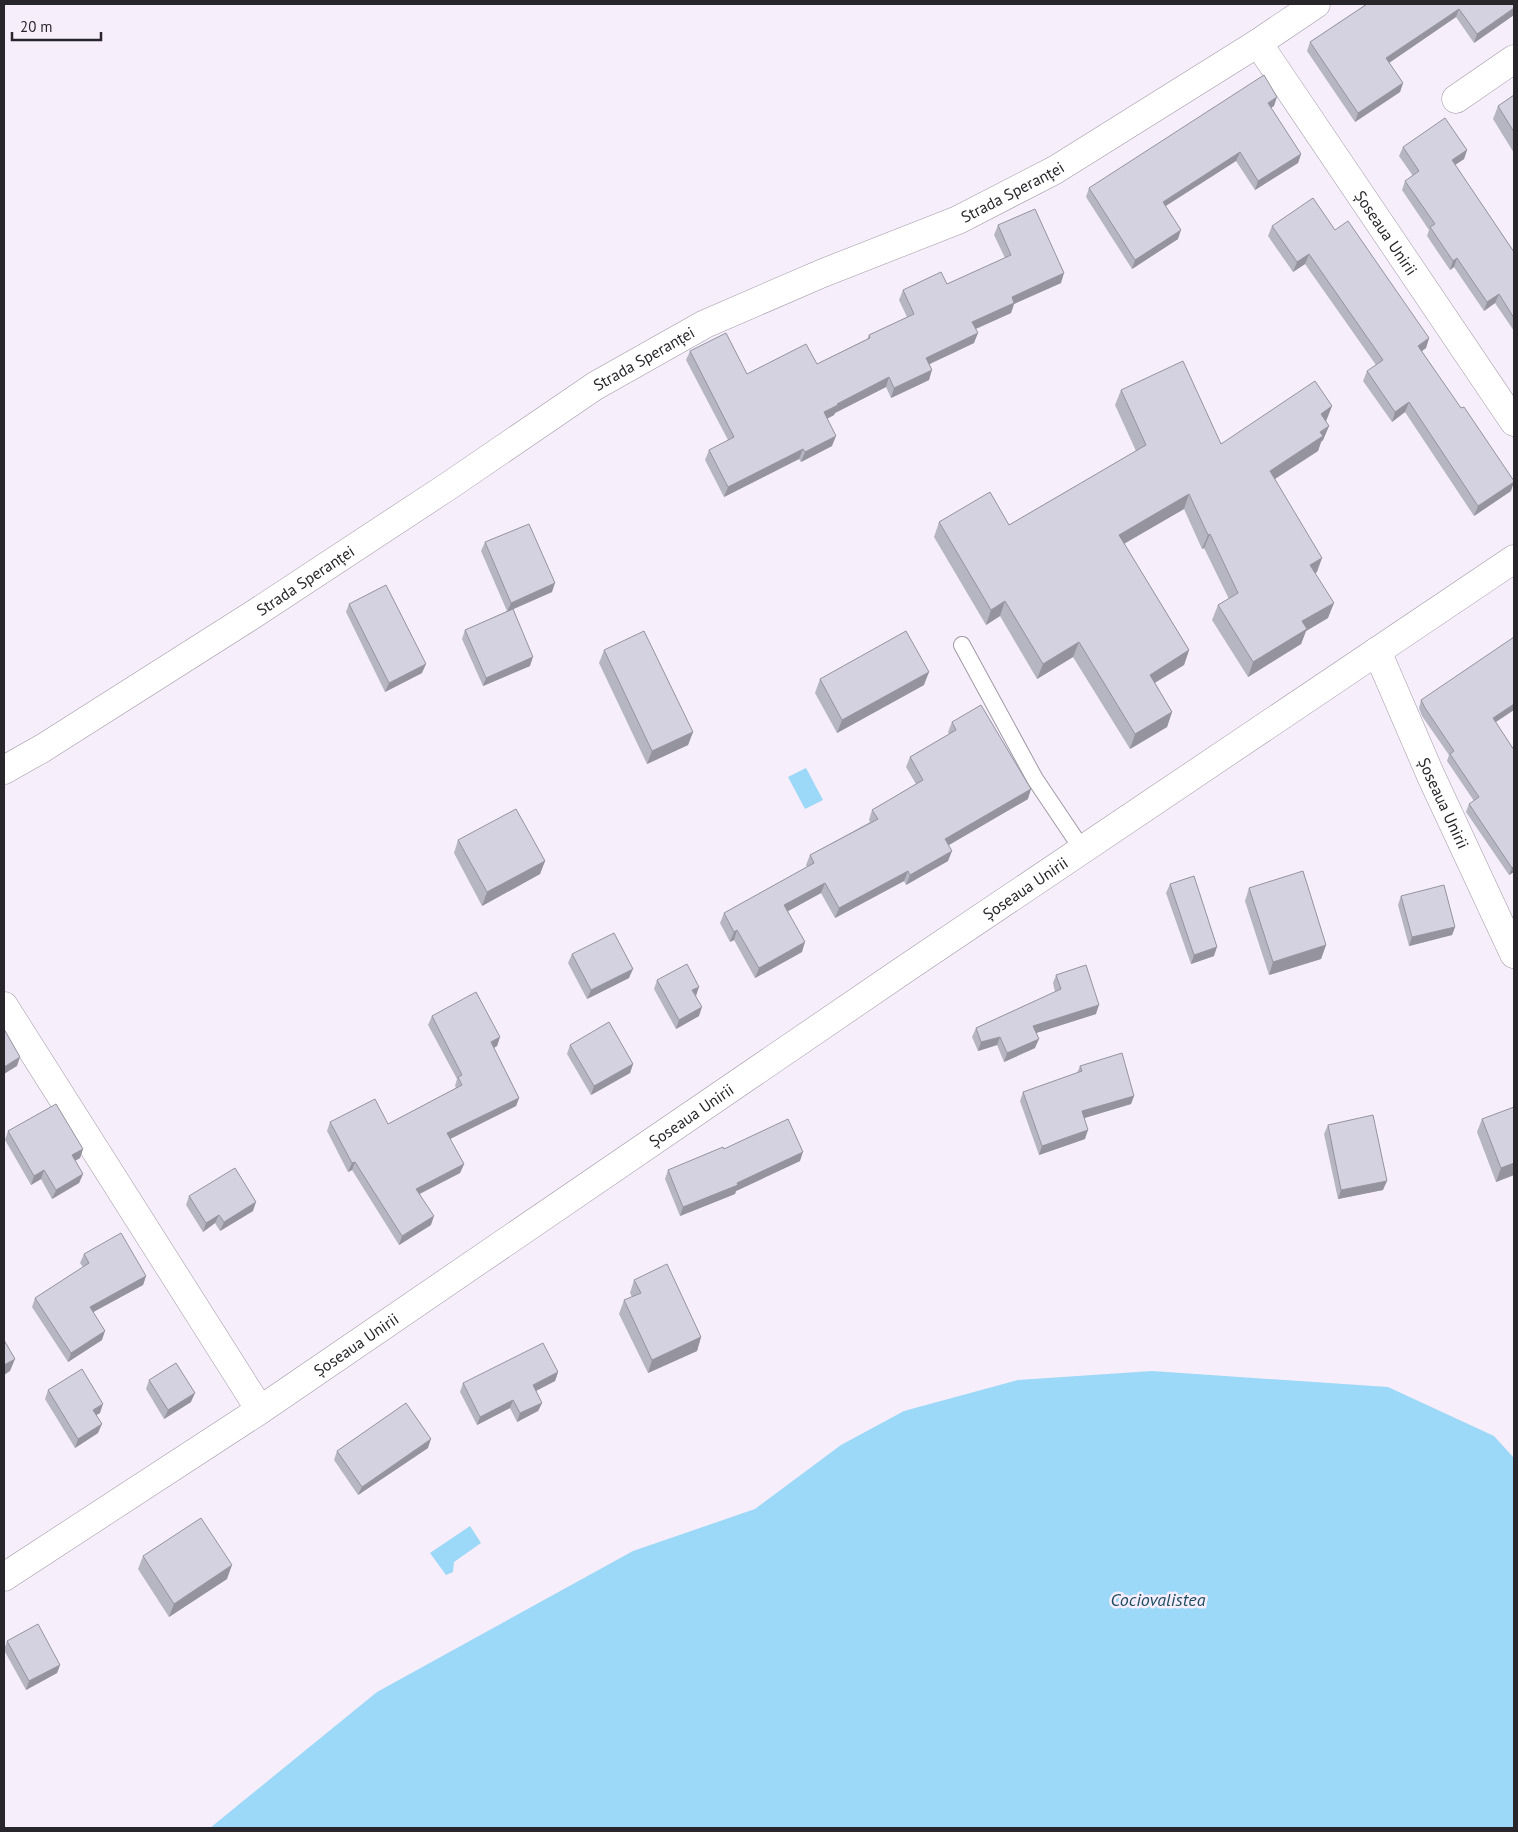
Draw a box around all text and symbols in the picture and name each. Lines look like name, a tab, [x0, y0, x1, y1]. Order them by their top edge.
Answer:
scale bar	[12, 10, 101, 42]
text: 20 m	[20, 17, 53, 36]
street label: Strada Speranței	[957, 157, 1068, 227]
street label: Șoseaua Unirii	[1350, 186, 1422, 279]
street label: Strada Speranței	[590, 322, 698, 395]
street label: Strada Speranței	[252, 541, 358, 620]
street label: Șoseaua Unirii	[1414, 754, 1473, 852]
street label: Șoseaua Unirii	[979, 852, 1072, 924]
street label: Șoseaua Unirii	[645, 1079, 737, 1151]
street label: Șoseaua Unirii	[310, 1308, 402, 1380]
water label: Cociovalistea	[1111, 1588, 1206, 1611]

